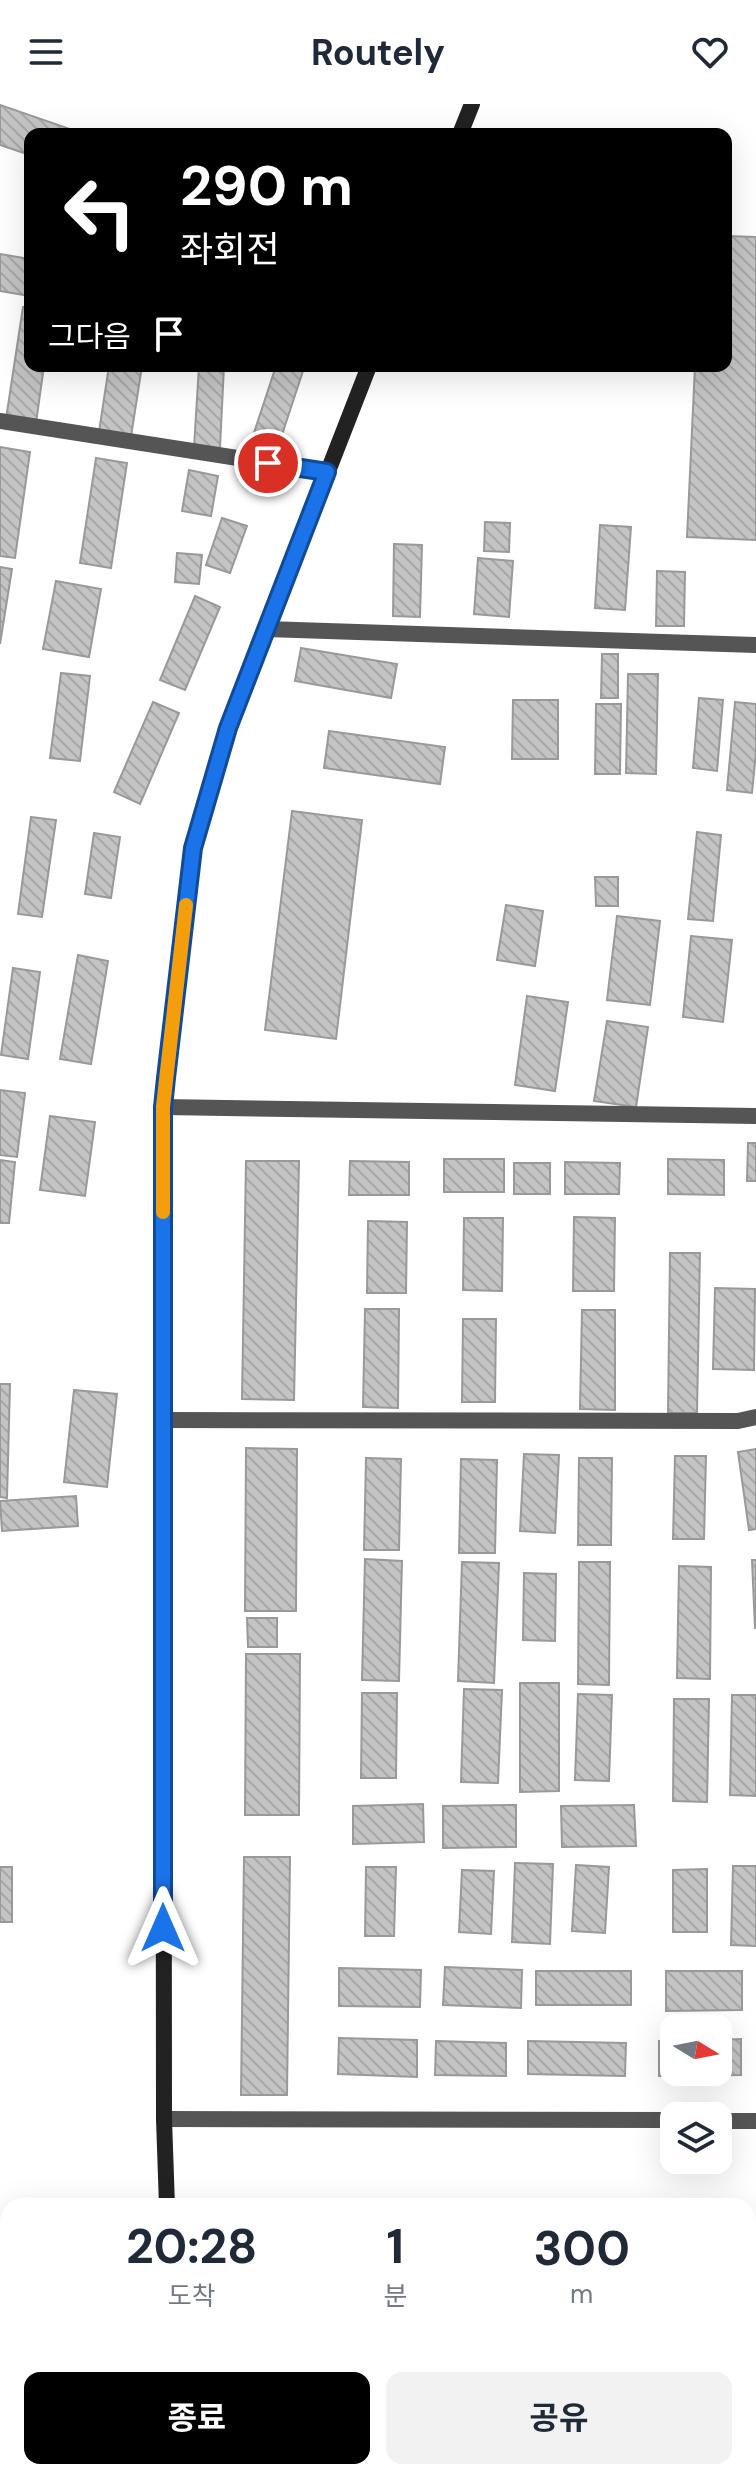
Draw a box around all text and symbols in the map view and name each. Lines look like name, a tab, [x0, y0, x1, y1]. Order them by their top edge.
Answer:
text: Routely	[311, 29, 445, 76]
icon: menu	[24, 30, 68, 74]
icon: heart	[688, 30, 732, 74]
text: 290 m	[180, 149, 353, 222]
icon: left	[48, 160, 152, 264]
text: 좌회전	[180, 226, 279, 273]
icon: arrive	[147, 312, 191, 356]
text: 그다음	[48, 317, 131, 356]
pin	[234, 429, 302, 497]
icon: arrive	[246, 441, 290, 485]
position arrow	[121, 1886, 205, 1970]
north arrow	[660, 2014, 732, 2086]
map controls	[660, 2014, 732, 2174]
button: layers	[660, 2102, 732, 2174]
text: 20:28	[126, 2215, 257, 2278]
text: 1	[387, 2215, 404, 2278]
text: 300	[533, 2217, 630, 2280]
text: m	[570, 2277, 593, 2311]
text: 도착	[168, 2279, 216, 2313]
text: 분	[383, 2279, 407, 2313]
button: 종료	[24, 2372, 370, 2464]
button: 공유	[386, 2372, 732, 2464]

